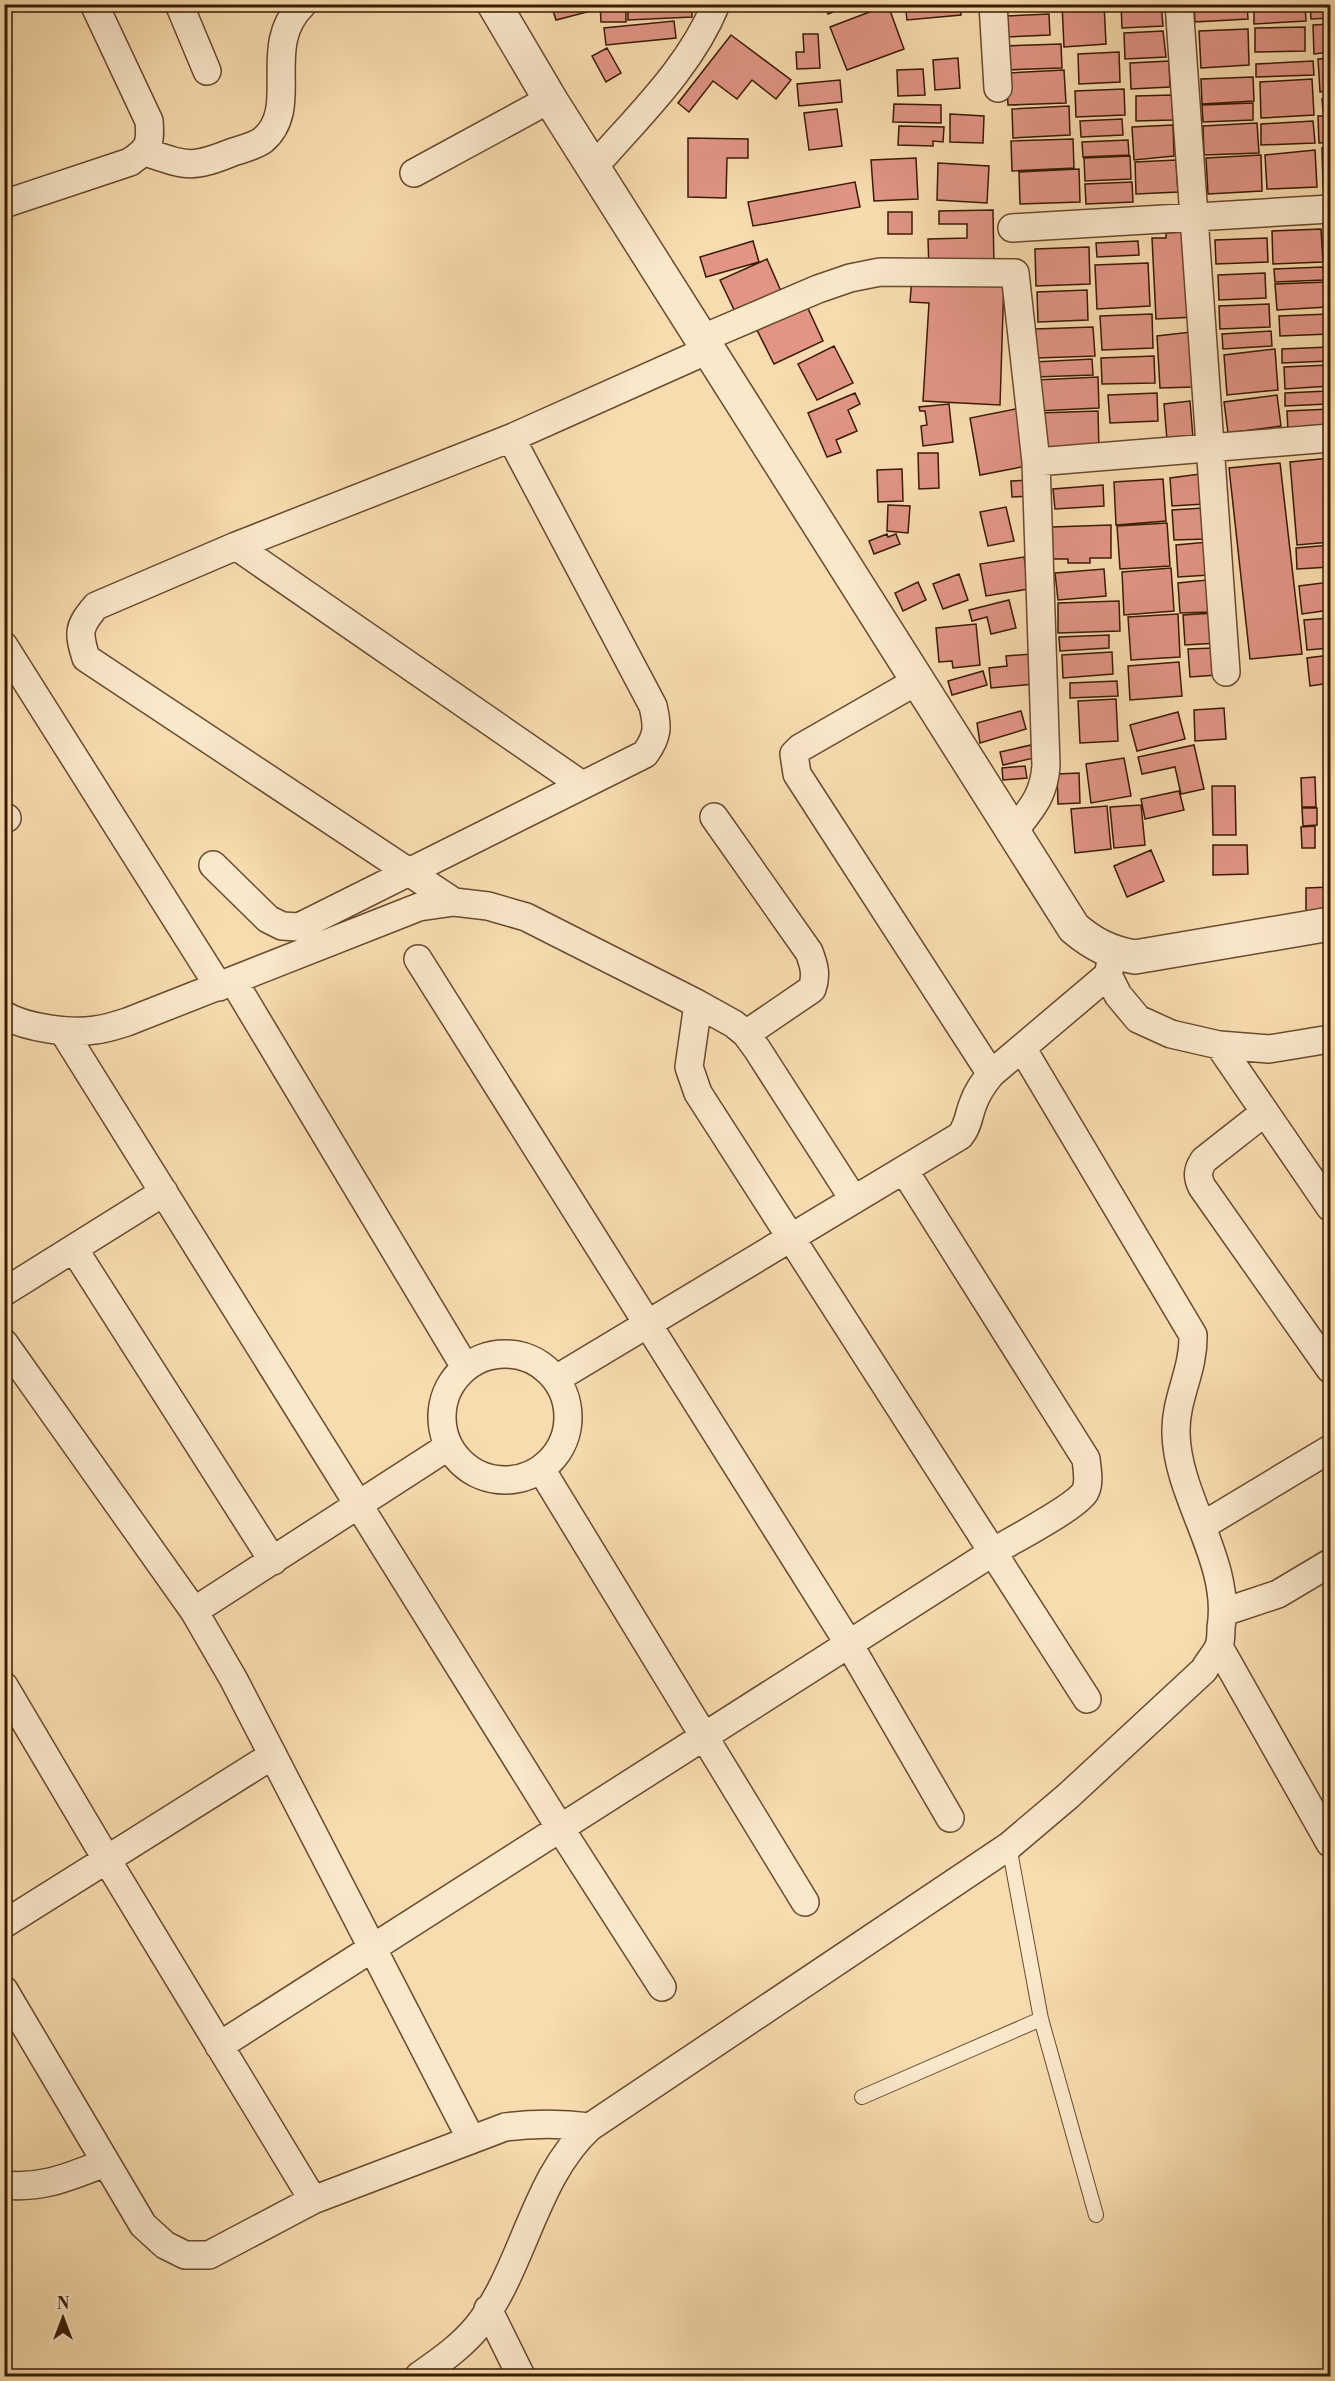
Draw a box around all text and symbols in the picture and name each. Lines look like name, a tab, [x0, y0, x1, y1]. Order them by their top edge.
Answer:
north arrow	[33, 2288, 93, 2348]
text: N	[57, 2294, 70, 2314]

